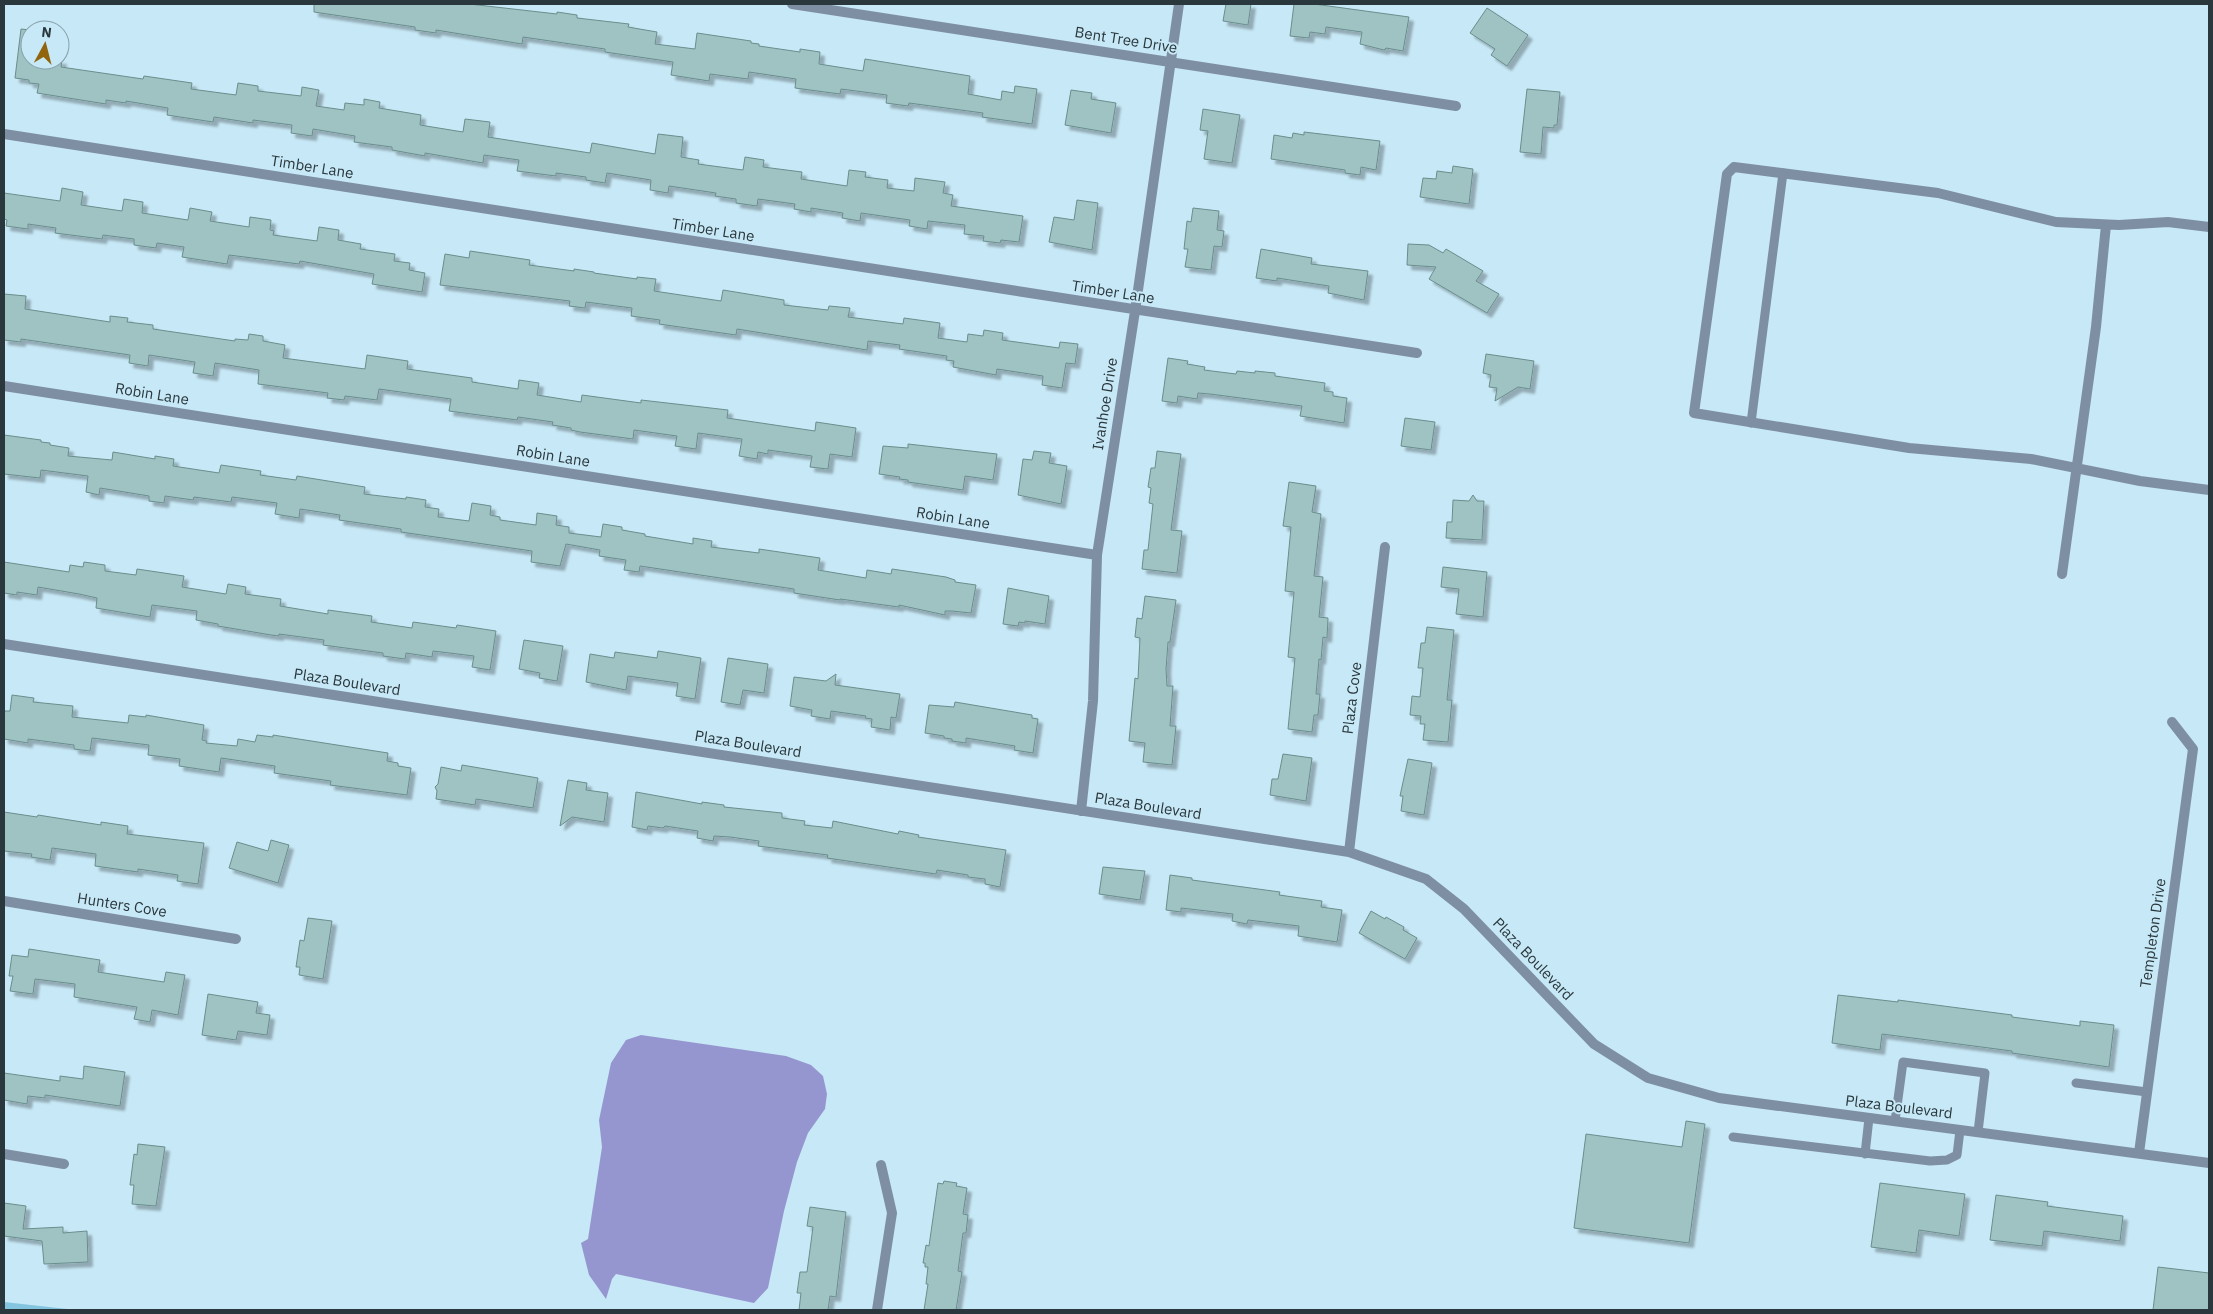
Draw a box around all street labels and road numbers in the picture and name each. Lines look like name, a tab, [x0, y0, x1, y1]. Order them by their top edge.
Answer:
street label: Bent Tree Drive	[1073, 22, 1179, 57]
street label: Timber Lane	[269, 151, 355, 182]
street label: Timber Lane	[670, 214, 756, 245]
street label: Timber Lane	[1070, 276, 1156, 307]
street label: Ivanhoe Drive	[1088, 356, 1121, 451]
street label: Robin Lane	[114, 378, 190, 409]
street label: Robin Lane	[515, 440, 591, 471]
street label: Robin Lane	[915, 502, 991, 533]
street label: Plaza Cove	[1338, 661, 1365, 735]
street label: Plaza Boulevard	[292, 664, 402, 699]
street label: Plaza Boulevard	[693, 726, 803, 761]
street label: Plaza Boulevard	[1093, 788, 1203, 823]
street label: Templeton Drive	[2135, 877, 2170, 989]
street label: Hunters Cove	[76, 888, 168, 921]
street label: Plaza Boulevard	[1489, 913, 1578, 1004]
street label: Plaza Boulevard	[1844, 1090, 1954, 1123]

